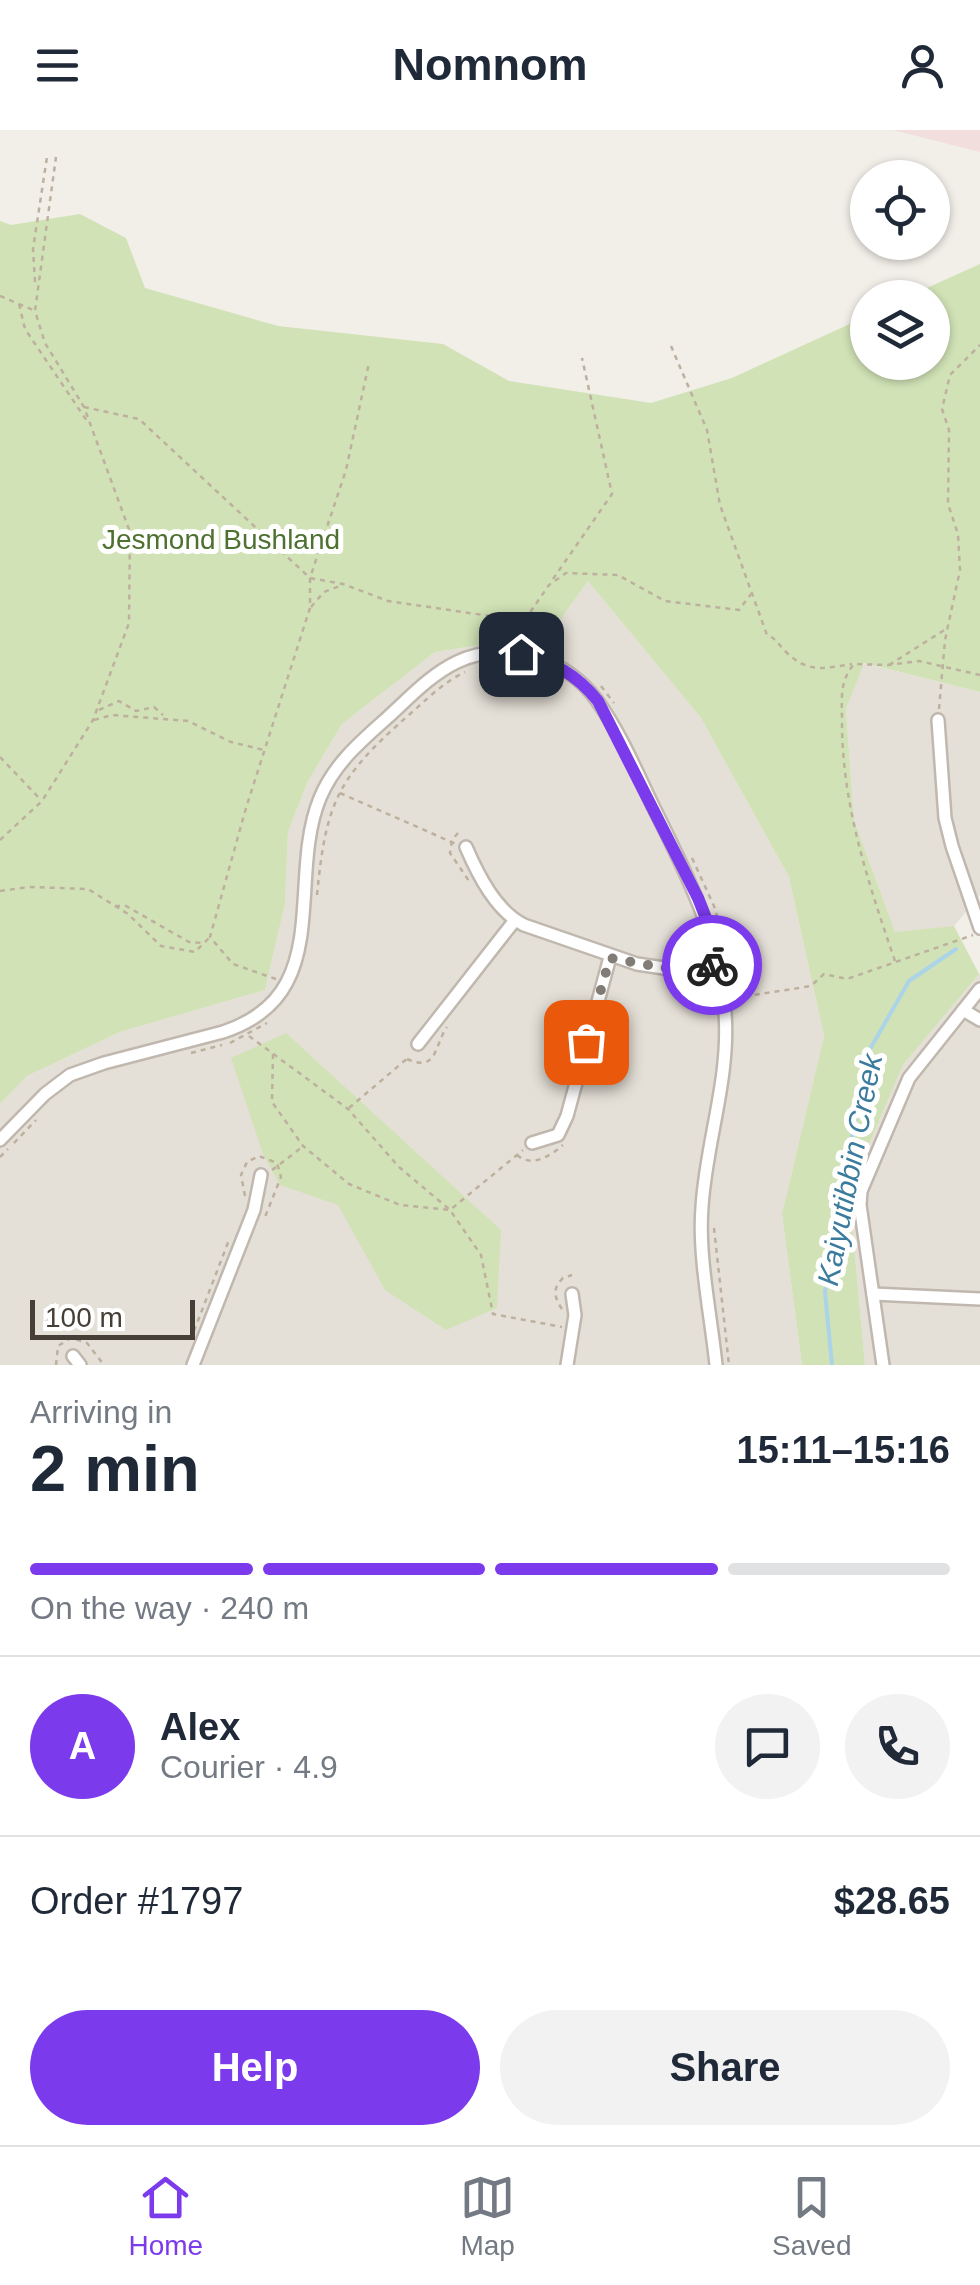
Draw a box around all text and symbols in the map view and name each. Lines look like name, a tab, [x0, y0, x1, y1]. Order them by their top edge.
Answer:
icon: menu	[30, 38, 85, 93]
icon: person	[895, 38, 950, 93]
text: Nomnom	[393, 39, 588, 90]
map controls	[850, 160, 950, 380]
button: locate	[850, 160, 950, 260]
button: layers	[850, 280, 950, 380]
park label: Jesmond Bushland	[102, 524, 340, 555]
pin	[479, 612, 564, 697]
icon: home	[494, 627, 549, 682]
courier	[662, 915, 762, 1015]
icon: bike	[685, 938, 740, 993]
pin	[544, 1000, 629, 1085]
icon: bag	[559, 1015, 614, 1070]
water label: Kaiyutibbin Creek	[811, 1049, 889, 1288]
scale bar	[30, 1295, 195, 1340]
text: 100 m	[45, 1302, 123, 1333]
text: Arriving in	[30, 1394, 172, 1430]
text: 15:11–15:16	[737, 1429, 950, 1471]
text: 2 min	[30, 1432, 200, 1505]
text: On the way · 240 m	[30, 1590, 309, 1626]
button: chat	[715, 1694, 820, 1799]
button: phone	[845, 1694, 950, 1799]
text: Alex	[160, 1706, 240, 1748]
text: A	[69, 1725, 96, 1767]
text: Courier · 4.9	[160, 1749, 338, 1785]
text: Order #1797	[30, 1880, 243, 1922]
text: $28.65	[834, 1880, 950, 1922]
button: Help	[30, 2010, 480, 2125]
button: Share	[500, 2010, 950, 2125]
tab: Home	[128, 2170, 203, 2262]
tab: Map	[460, 2170, 515, 2262]
tab: Saved	[772, 2170, 851, 2262]

